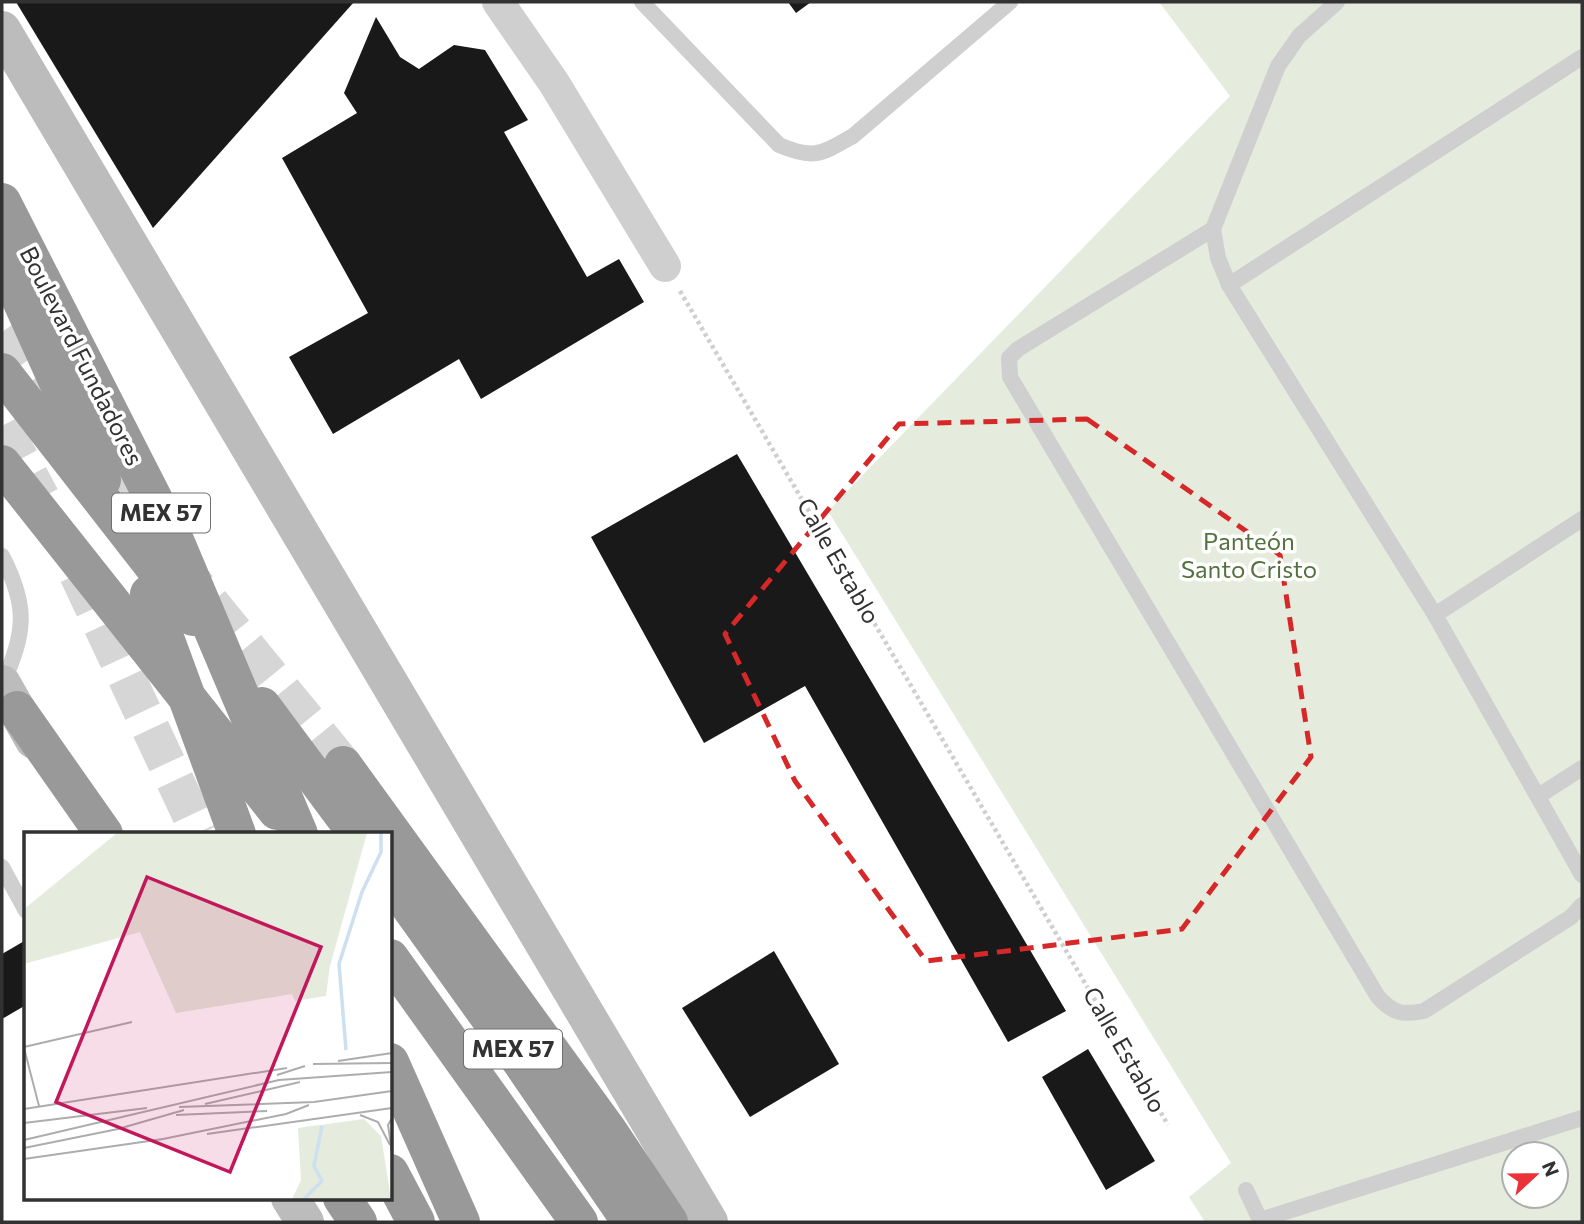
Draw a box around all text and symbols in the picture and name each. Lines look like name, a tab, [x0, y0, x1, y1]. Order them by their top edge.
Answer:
street label: Boulevard Fundadores	[15, 241, 150, 470]
street label: Calle Establo	[792, 492, 887, 628]
road number: MEX 57	[112, 494, 210, 533]
park label: Panteón Santo Cristo	[1181, 526, 1317, 583]
inset map	[24, 832, 392, 1200]
street label: Calle Establo	[1078, 981, 1173, 1117]
road number: MEX 57	[464, 1030, 562, 1068]
north arrow	[1500, 1140, 1570, 1210]
text: N	[1538, 1158, 1565, 1179]

